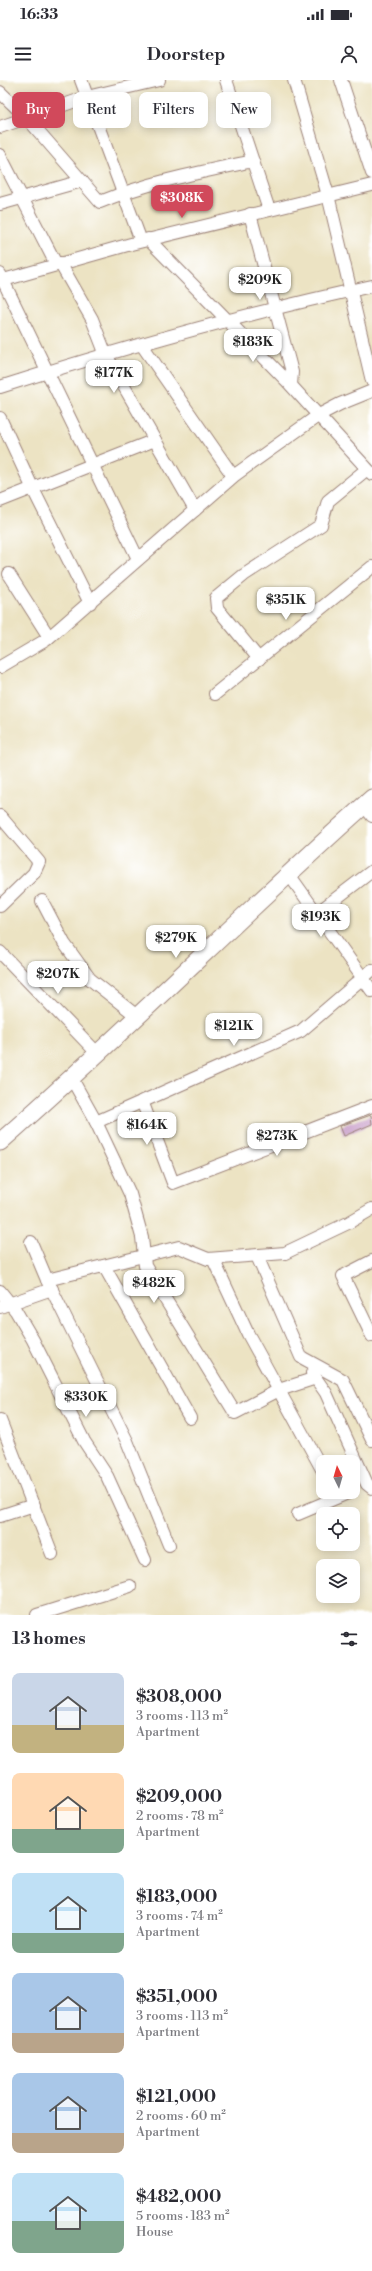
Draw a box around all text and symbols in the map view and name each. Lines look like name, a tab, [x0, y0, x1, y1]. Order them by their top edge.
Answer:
text: 16:33	[20, 5, 58, 24]
icon: menu	[12, 43, 34, 65]
text: Doorstep	[147, 43, 225, 66]
icon: person	[338, 43, 360, 65]
chip: Buy	[12, 92, 65, 128]
chip: Rent	[73, 92, 131, 128]
chip: Filters	[139, 92, 208, 128]
chip: New	[216, 92, 271, 128]
pin: $308K	[154, 185, 210, 219]
text: $308K	[160, 190, 204, 206]
pin: $209K	[232, 267, 288, 301]
text: $209K	[238, 272, 282, 288]
pin: $183K	[225, 329, 281, 363]
text: $183K	[233, 334, 273, 350]
pin: $177K	[86, 360, 142, 394]
text: $177K	[95, 365, 133, 381]
pin: $351K	[258, 587, 314, 621]
text: $351K	[266, 592, 306, 608]
pin: $193K	[293, 904, 349, 938]
text: $193K	[301, 909, 341, 925]
pin: $279K	[148, 925, 204, 959]
text: $279K	[155, 930, 197, 946]
pin: $207K	[30, 961, 86, 995]
text: $207K	[36, 966, 80, 982]
pin: $121K	[206, 1013, 262, 1047]
text: $121K	[214, 1018, 254, 1034]
pin: $164K	[119, 1112, 175, 1146]
text: $164K	[126, 1117, 168, 1133]
pin: $273K	[249, 1123, 305, 1157]
text: $273K	[256, 1128, 298, 1144]
pin: $482K	[126, 1270, 182, 1304]
text: $482K	[132, 1275, 176, 1291]
pin: $330K	[58, 1384, 114, 1418]
text: $330K	[64, 1389, 108, 1405]
north arrow	[316, 1455, 360, 1499]
map controls	[316, 1455, 360, 1603]
button: locate	[316, 1507, 360, 1551]
button: layers	[316, 1559, 360, 1603]
text: 13 homes	[12, 1628, 86, 1650]
icon: filters	[338, 1628, 360, 1650]
text: $308,000	[136, 1686, 222, 1708]
icon: home	[44, 1689, 92, 1737]
text: 3 rooms · 113 m²	[136, 1708, 228, 1724]
text: Apartment	[136, 1724, 200, 1740]
text: $209,000	[136, 1786, 222, 1808]
icon: home	[44, 1789, 92, 1837]
text: 2 rooms · 78 m²	[136, 1808, 224, 1824]
text: Apartment	[136, 1824, 200, 1840]
text: $183,000	[136, 1886, 217, 1908]
icon: home	[44, 1889, 92, 1937]
text: 3 rooms · 74 m²	[136, 1908, 223, 1924]
text: Apartment	[136, 1924, 200, 1940]
text: $351,000	[136, 1986, 218, 2008]
icon: home	[44, 1989, 92, 2037]
text: 3 rooms · 113 m²	[136, 2008, 228, 2024]
text: Apartment	[136, 2024, 200, 2040]
text: $121,000	[136, 2086, 216, 2108]
icon: home	[44, 2089, 92, 2137]
text: 2 rooms · 60 m²	[136, 2108, 226, 2124]
text: Apartment	[136, 2124, 200, 2140]
text: $482,000	[136, 2186, 221, 2208]
icon: home	[44, 2189, 92, 2237]
text: 5 rooms · 183 m²	[136, 2208, 230, 2224]
text: House	[136, 2224, 173, 2240]

